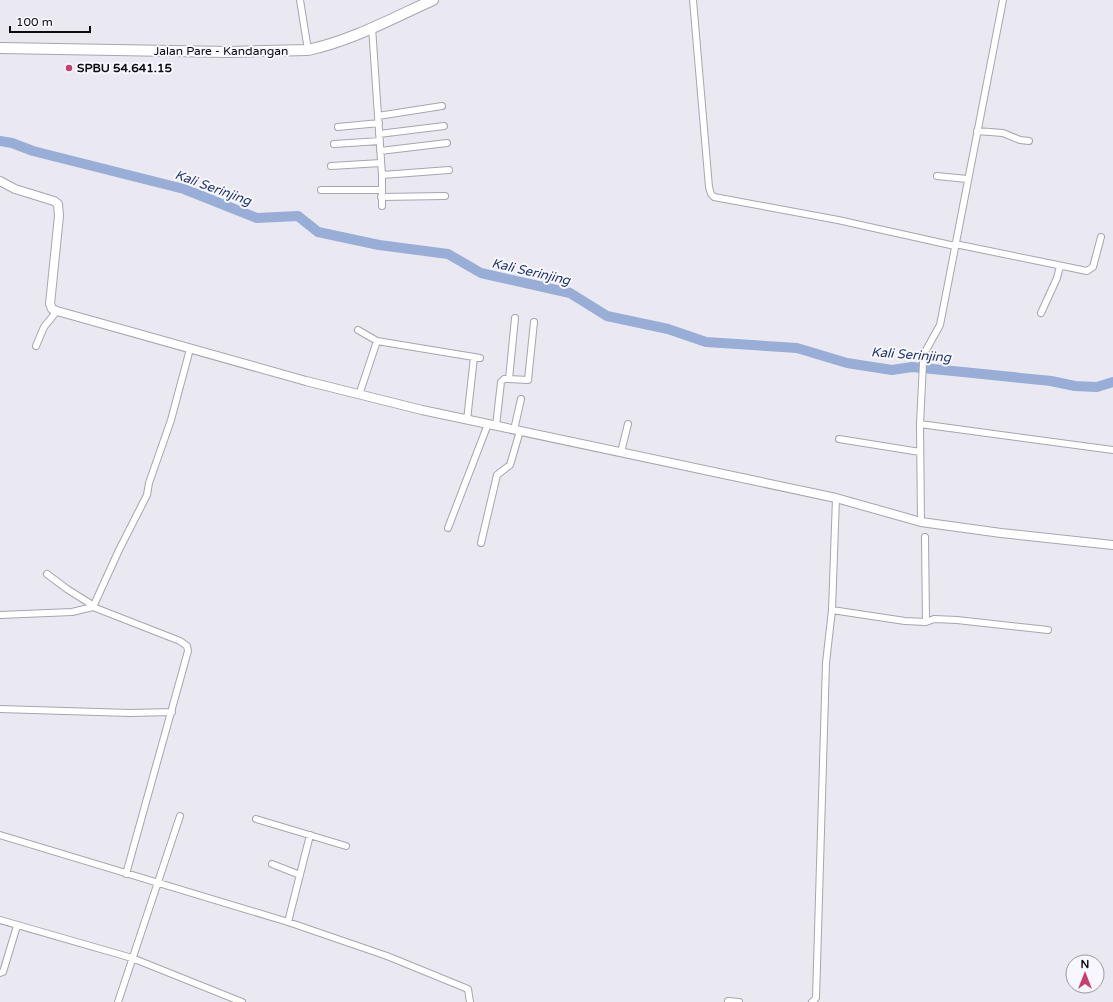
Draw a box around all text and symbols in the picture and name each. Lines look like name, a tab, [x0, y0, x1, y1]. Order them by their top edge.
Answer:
scale bar	[10, 8, 90, 34]
text: 100 m	[16, 15, 53, 29]
street label: Jalan Pare - Kandangan	[154, 44, 288, 58]
place label: SPBU 54.641.15	[77, 61, 172, 75]
marker: SPBU 54.641.15	[64, 63, 74, 73]
water label: Kali Serinjing	[173, 167, 254, 209]
water label: Kali Serinjing	[490, 255, 573, 289]
water label: Kali Serinjing	[871, 344, 952, 366]
north arrow	[1065, 954, 1105, 994]
text: N	[1081, 958, 1089, 971]

